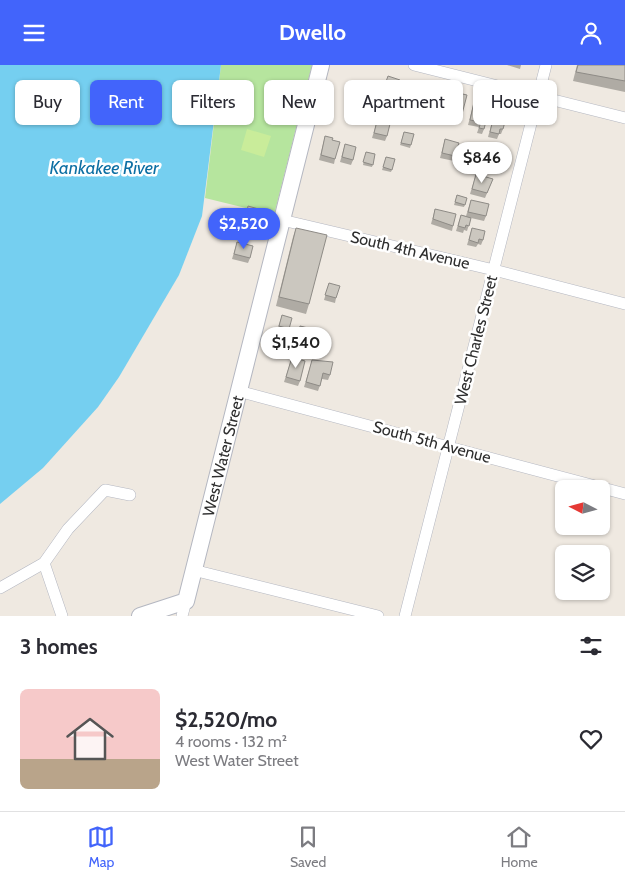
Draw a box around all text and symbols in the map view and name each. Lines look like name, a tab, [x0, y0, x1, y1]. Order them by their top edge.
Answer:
icon: menu	[20, 19, 48, 47]
text: Dwello	[279, 19, 346, 46]
icon: person	[577, 19, 605, 47]
chip: Buy	[15, 80, 80, 125]
chip: Rent	[90, 80, 162, 125]
chip: Filters	[172, 80, 254, 125]
chip: New	[264, 80, 334, 125]
chip: Apartment	[344, 80, 463, 125]
chip: House	[473, 80, 557, 125]
pin: $846	[452, 141, 512, 184]
text: $846	[463, 148, 501, 167]
water label: Kankakee River	[49, 157, 160, 179]
pin: $2,520	[203, 207, 285, 250]
text: $2,520	[219, 214, 269, 233]
street label: South 4th Avenue	[349, 227, 471, 273]
street label: West Charles Street	[451, 273, 501, 407]
pin: $1,540	[255, 327, 337, 369]
text: $1,540	[272, 333, 320, 352]
street label: West Water Street	[198, 393, 247, 518]
street label: South 5th Avenue	[371, 417, 493, 467]
north arrow	[555, 480, 610, 535]
map controls	[555, 480, 610, 600]
button: layers	[555, 545, 610, 600]
icon: filters	[577, 632, 605, 660]
text: 3 homes	[20, 634, 98, 659]
text: $2,520/mo	[175, 707, 277, 732]
icon: home	[60, 709, 120, 769]
icon: heart	[577, 725, 605, 753]
text: 4 rooms · 132 m²	[175, 732, 287, 751]
text: West Water Street	[175, 751, 299, 770]
tab: Map	[87, 823, 115, 871]
tab: Saved	[290, 823, 326, 871]
tab: Home	[501, 823, 538, 871]

